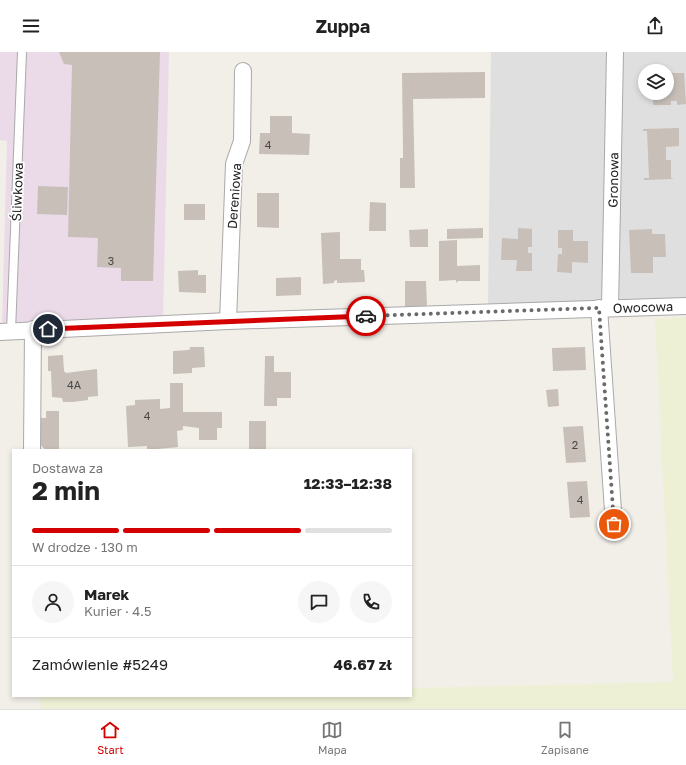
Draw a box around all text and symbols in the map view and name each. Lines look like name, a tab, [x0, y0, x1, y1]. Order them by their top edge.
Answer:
icon: menu	[20, 15, 42, 37]
text: Zuppa	[316, 15, 370, 37]
icon: share	[644, 15, 666, 37]
map controls	[638, 64, 674, 100]
button: layers	[638, 64, 674, 100]
house number: 4	[265, 138, 272, 151]
street label: Gronowa	[605, 152, 621, 208]
street label: Śliwkowa	[8, 162, 26, 222]
street label: Dereniowa	[224, 163, 244, 229]
house number: 3	[108, 254, 114, 267]
courier	[346, 296, 386, 336]
street label: Owocowa	[613, 298, 673, 316]
icon: car	[355, 305, 377, 327]
pin	[31, 312, 65, 346]
icon: home	[37, 318, 59, 340]
house number: 4A	[67, 378, 82, 391]
house number: 4	[144, 409, 151, 422]
house number: 2	[572, 438, 578, 451]
text: Dostawa za	[32, 460, 103, 476]
text: 12:33–12:38	[304, 474, 392, 492]
text: 2 min	[32, 475, 100, 506]
house number: 4	[577, 493, 584, 506]
pin	[597, 507, 631, 541]
icon: bag	[603, 513, 625, 535]
text: W drodze · 130 m	[32, 539, 138, 555]
button: person	[32, 581, 74, 623]
button: chat	[298, 581, 340, 623]
button: phone	[350, 581, 392, 623]
text: Marek	[84, 585, 129, 603]
text: Kurier · 4.5	[84, 603, 152, 619]
text: Zamówienie #5249	[32, 655, 168, 673]
text: 46.67 zł	[334, 655, 392, 673]
tab: Start	[97, 719, 124, 756]
tab: Mapa	[318, 719, 347, 756]
tab: Zapisane	[541, 719, 589, 756]

